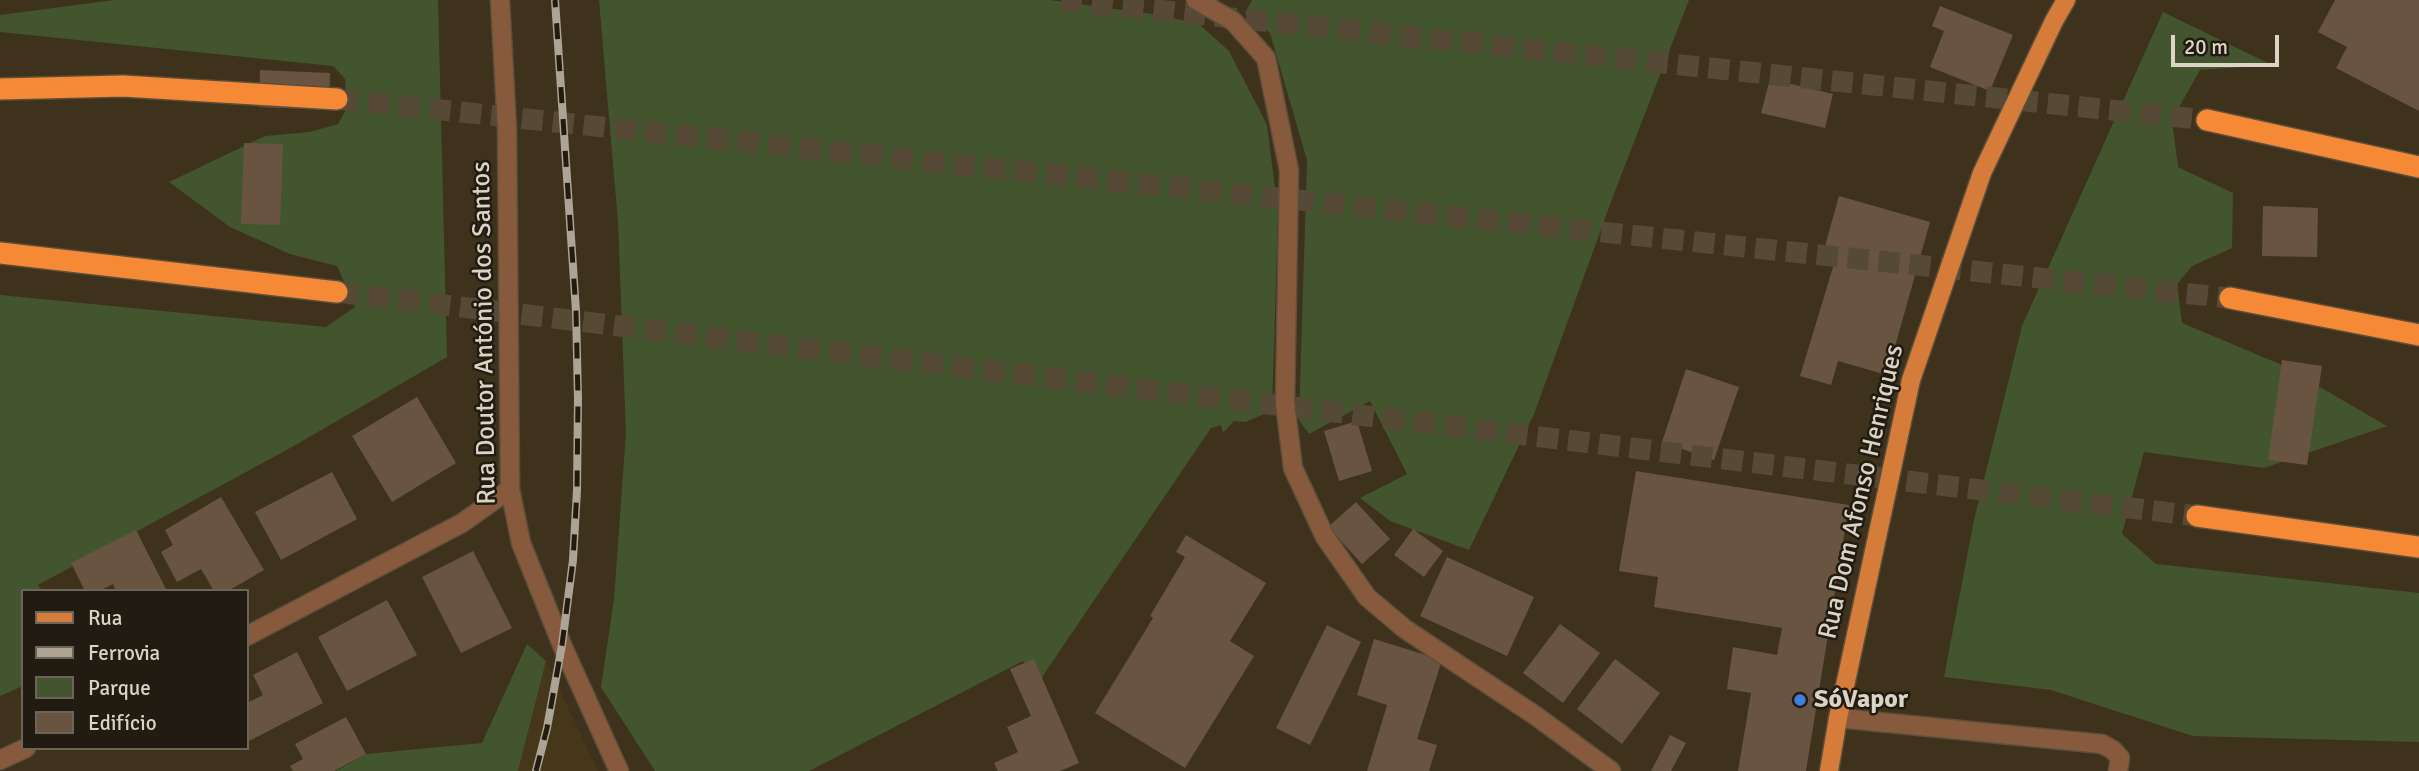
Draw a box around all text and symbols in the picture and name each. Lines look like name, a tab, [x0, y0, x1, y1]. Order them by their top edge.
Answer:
scale bar	[2174, 21, 2282, 65]
text: 20 m	[2184, 34, 2228, 60]
street label: Rua Doutor António dos Santos	[466, 161, 504, 505]
street label: Rua Dom Afonso Henriques	[1813, 342, 1911, 642]
legend	[21, 589, 248, 750]
text: Rua	[88, 605, 122, 631]
text: Ferrovia	[88, 640, 160, 666]
text: Parque	[88, 675, 151, 701]
place label: SóVapor	[1814, 684, 1908, 716]
marker: SóVapor	[1792, 692, 1808, 708]
text: Edifício	[88, 710, 157, 736]

